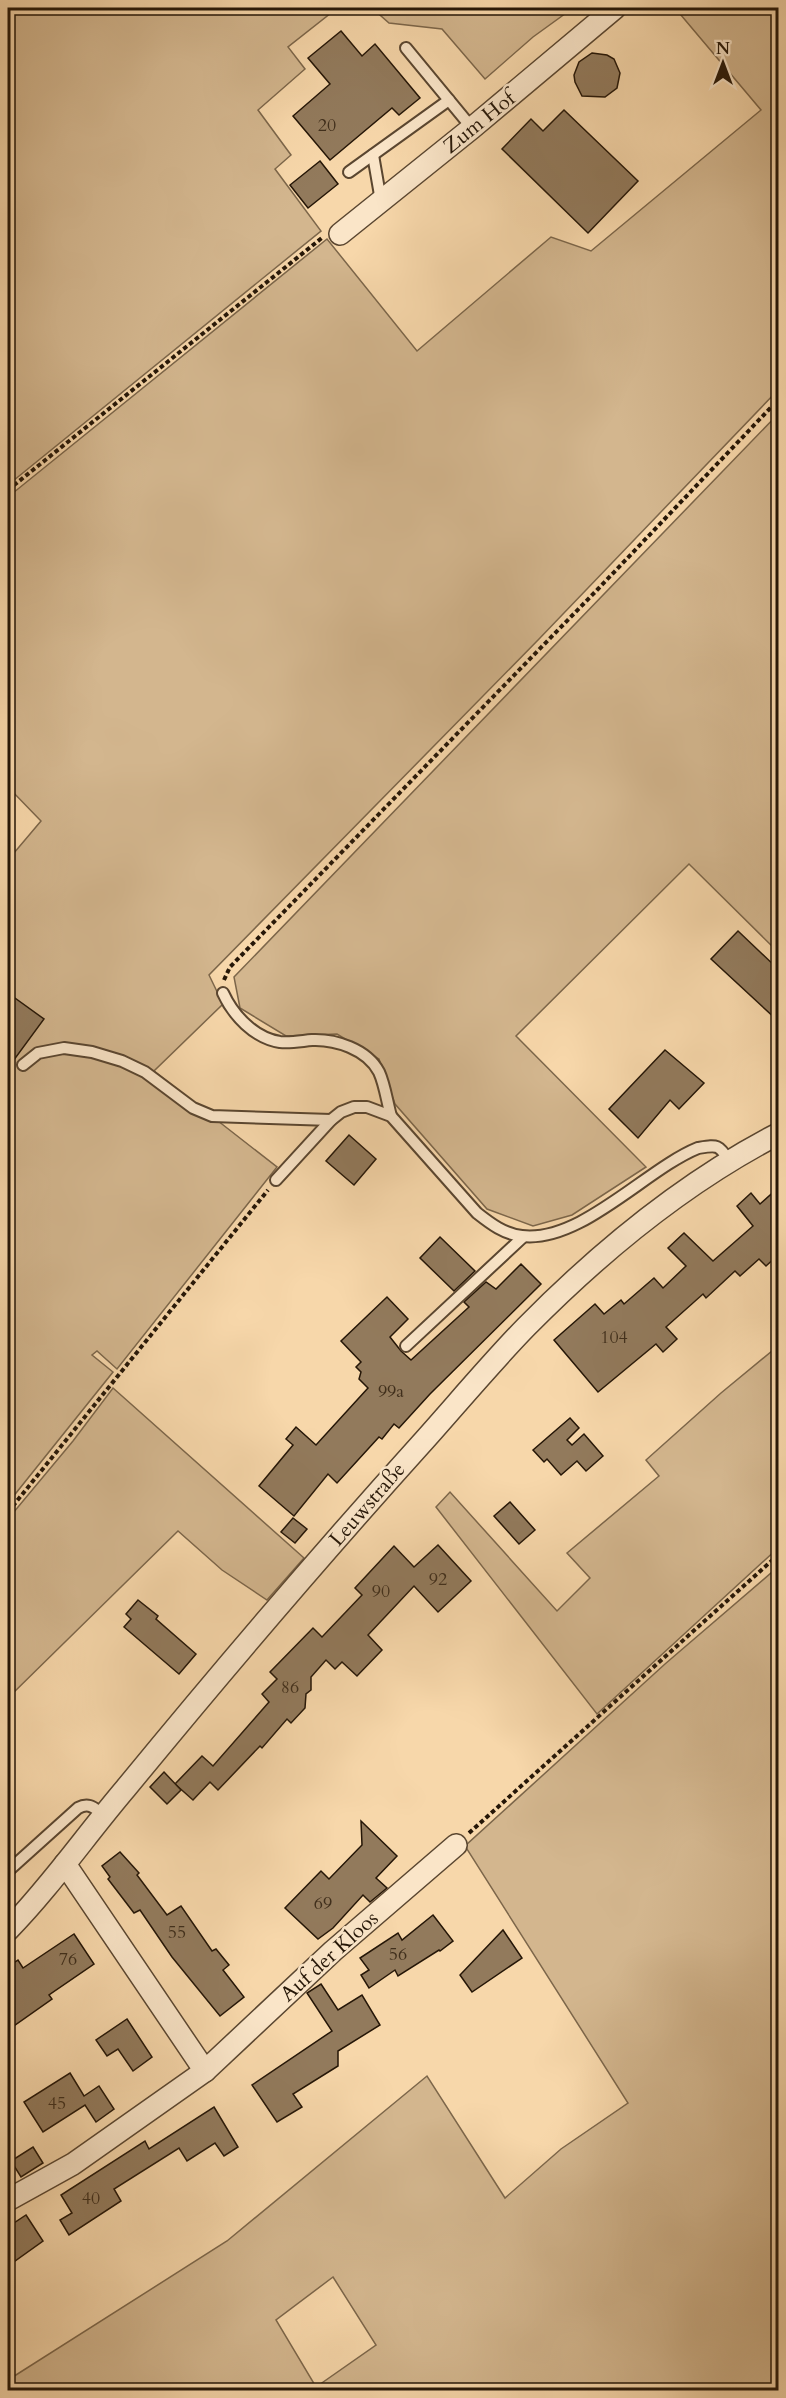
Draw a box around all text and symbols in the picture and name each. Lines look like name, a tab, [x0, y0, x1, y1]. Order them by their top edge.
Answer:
north arrow	[693, 33, 753, 93]
text: N	[716, 38, 730, 60]
street label: Zum Hof	[437, 82, 524, 160]
house number: 20	[318, 113, 336, 138]
house number: 104	[600, 1325, 628, 1350]
house number: 99a	[378, 1379, 404, 1404]
street label: Leuwstraße	[323, 1456, 412, 1553]
house number: 92	[429, 1567, 447, 1592]
house number: 90	[372, 1579, 390, 1604]
house number: 86	[281, 1675, 299, 1700]
house number: 69	[314, 1891, 332, 1916]
street label: Auf der Kloos	[274, 1904, 385, 2008]
house number: 55	[168, 1920, 186, 1945]
house number: 56	[389, 1942, 407, 1967]
house number: 76	[59, 1947, 77, 1972]
house number: 45	[48, 2091, 66, 2116]
house number: 40	[82, 2186, 100, 2211]

